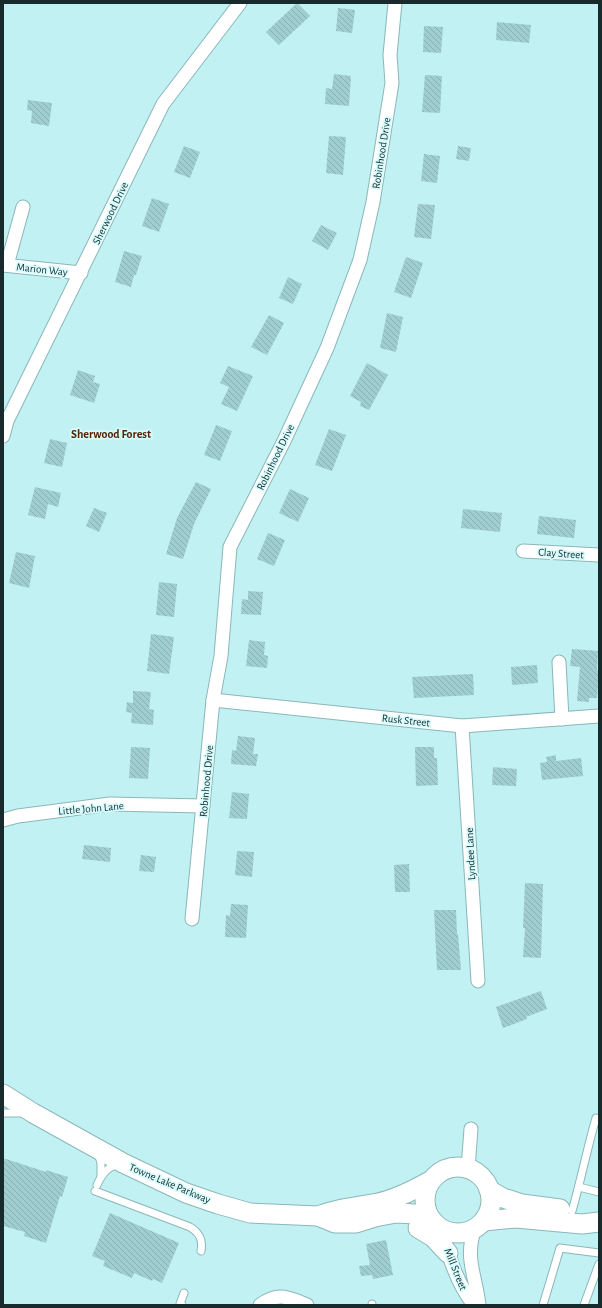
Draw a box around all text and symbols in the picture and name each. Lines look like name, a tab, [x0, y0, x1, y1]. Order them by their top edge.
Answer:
street label: Robinhood Drive	[370, 117, 393, 190]
street label: Sherwood Drive	[91, 180, 130, 246]
street label: Marion Way	[16, 261, 68, 278]
street label: Robinhood Drive	[255, 422, 296, 492]
district label: Sherwood Forest	[71, 428, 151, 440]
street label: Clay Street	[538, 546, 585, 561]
street label: Rusk Street	[381, 713, 431, 729]
street label: Robinhood Drive	[198, 745, 215, 817]
street label: Little John Lane	[58, 800, 124, 817]
street label: Lyndee Lane	[464, 827, 477, 881]
street label: Towne Lake Parkway	[128, 1161, 212, 1206]
street label: Mill Street	[442, 1247, 469, 1292]

